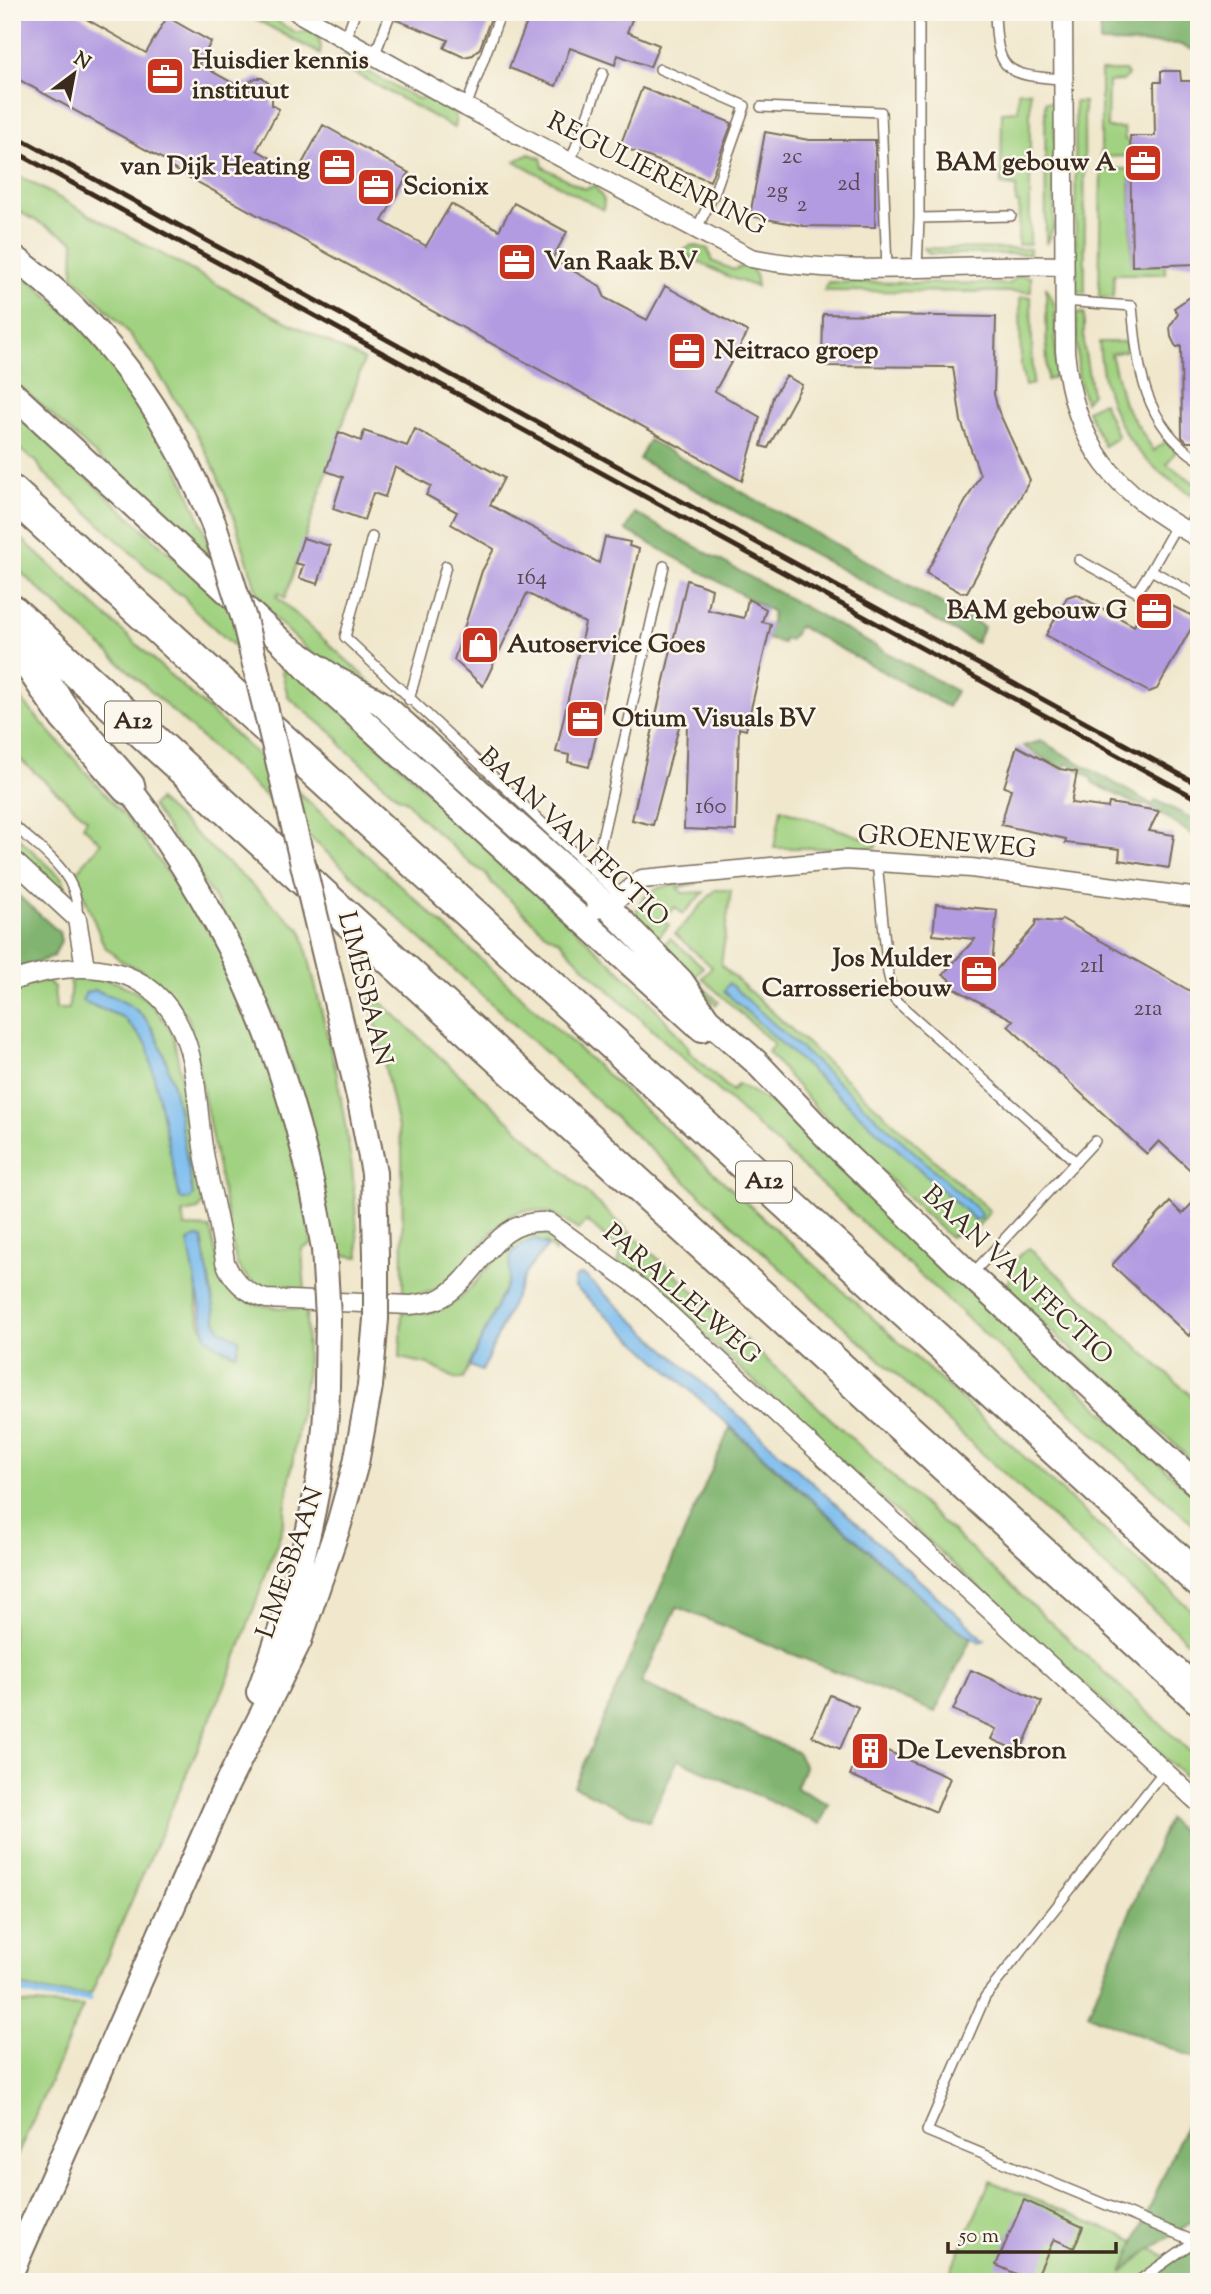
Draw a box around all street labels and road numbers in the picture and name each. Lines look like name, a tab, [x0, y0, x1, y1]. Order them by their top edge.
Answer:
street label: REGULIERENRING	[540, 104, 772, 246]
road number: A12	[105, 702, 161, 742]
street label: BAAN VAN FECTIO	[469, 740, 677, 936]
street label: GROENEWEG	[856, 817, 1038, 869]
street label: LIMESBAAN	[327, 908, 401, 1070]
road number: A12	[736, 1162, 792, 1202]
street label: BAAN VAN FECTIO	[913, 1178, 1121, 1374]
street label: PARALLELWEG	[594, 1216, 768, 1374]
street label: LIMESBAAN	[248, 1482, 334, 1644]

